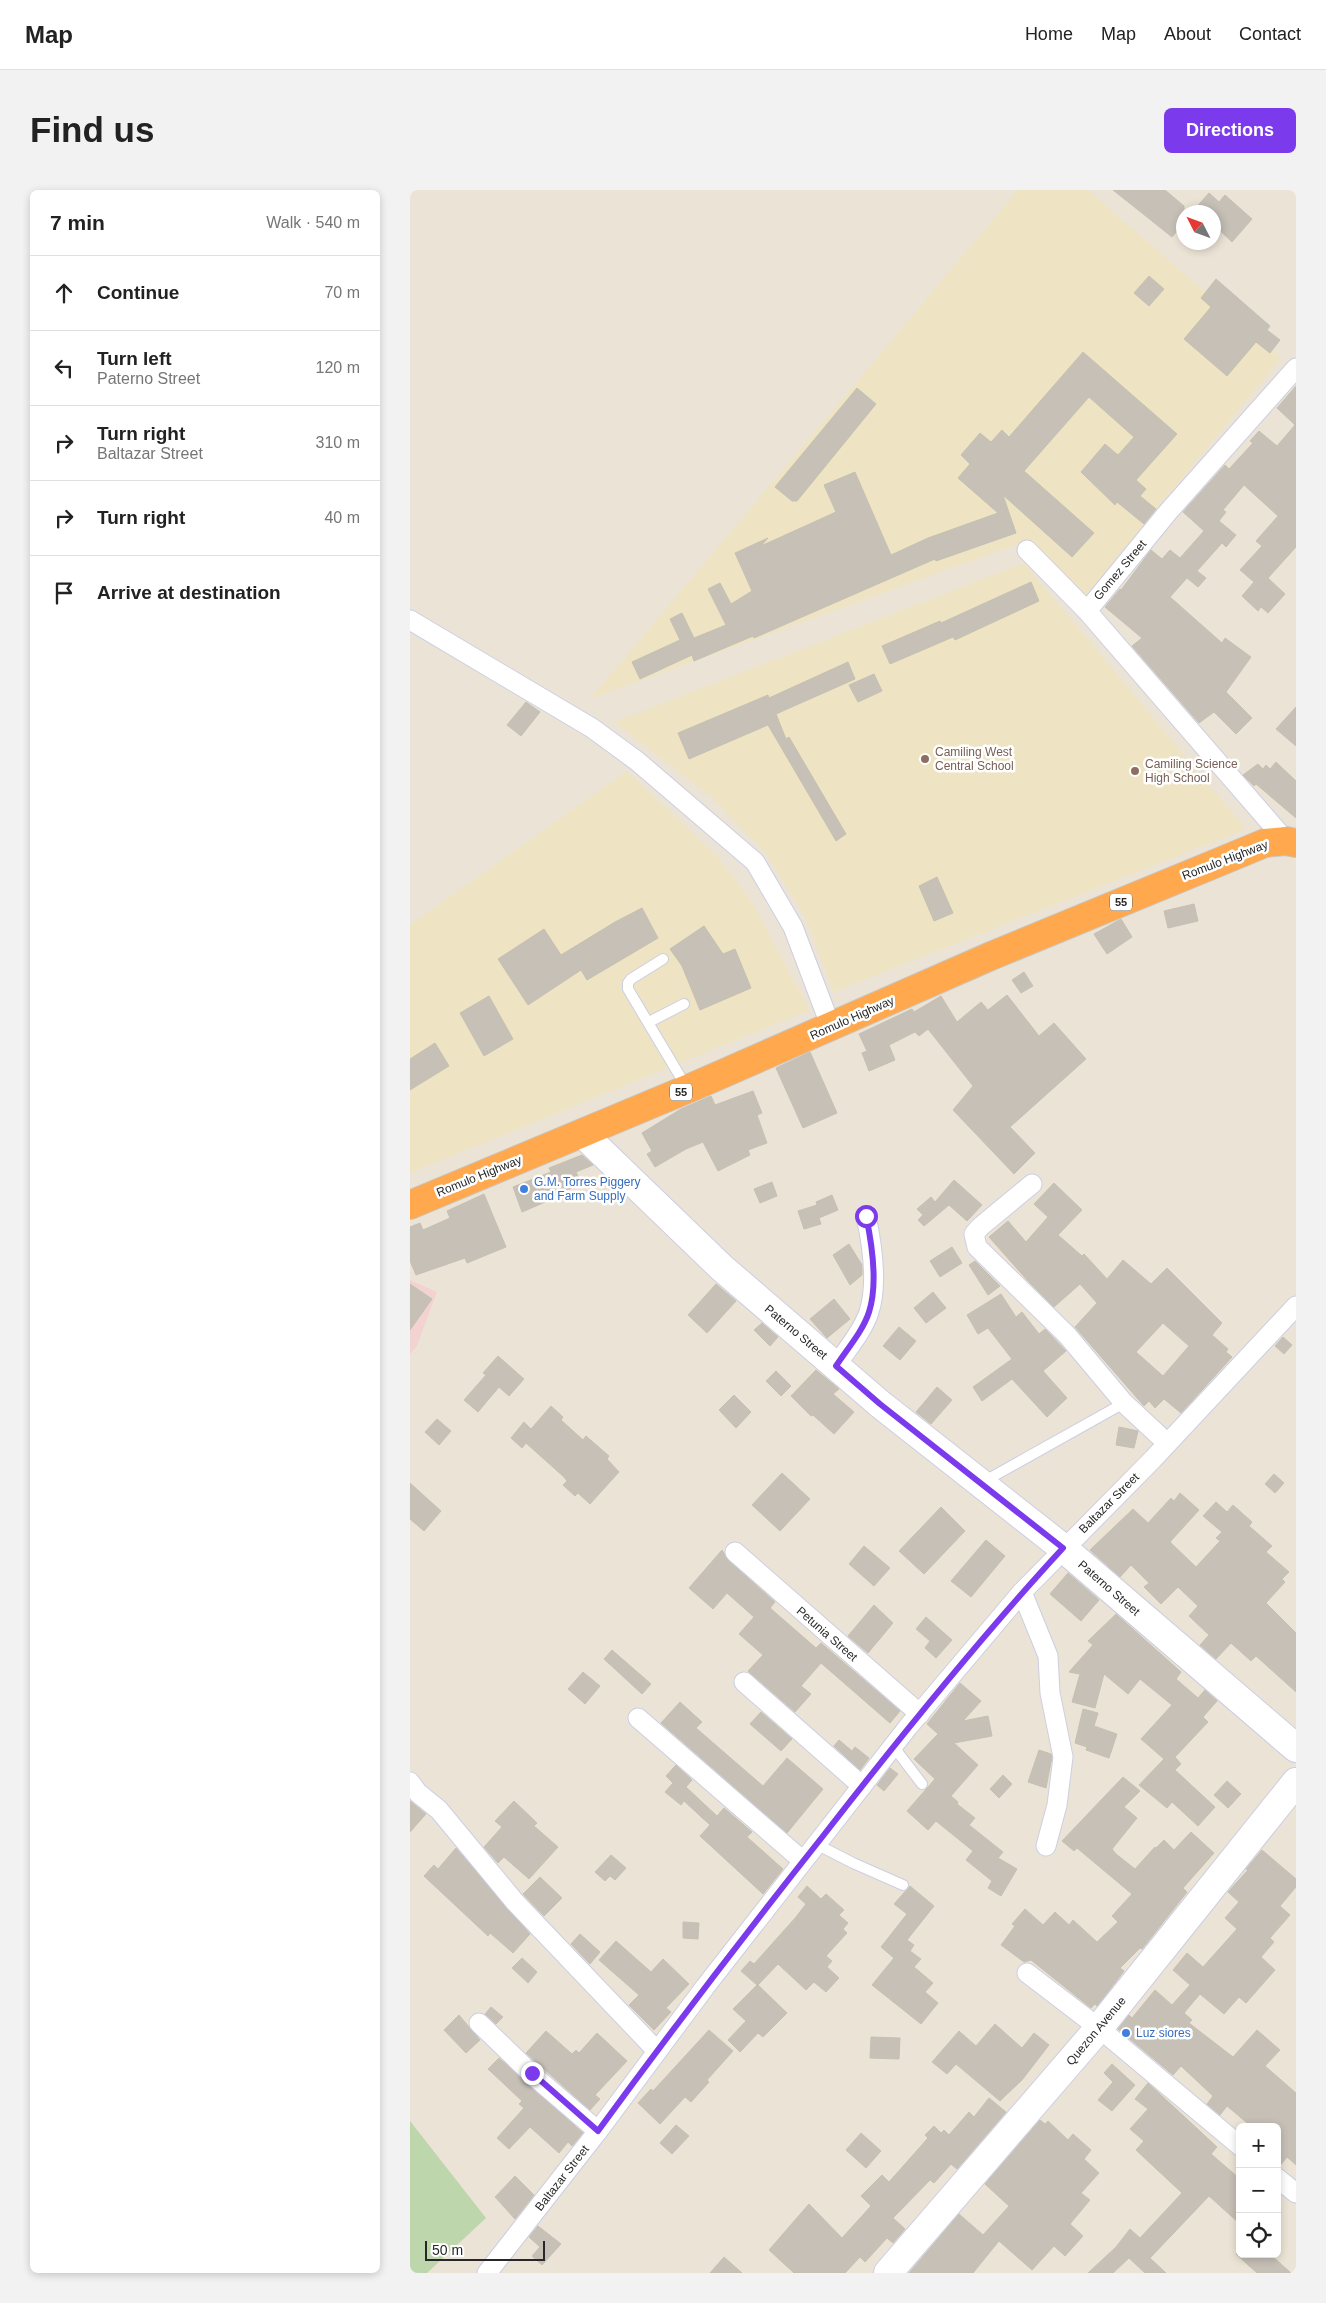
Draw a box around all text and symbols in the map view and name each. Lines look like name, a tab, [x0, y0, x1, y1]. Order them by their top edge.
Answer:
text: Map	[25, 21, 73, 48]
text: Home	[1025, 24, 1073, 44]
text: Map	[1101, 24, 1136, 44]
text: About	[1164, 24, 1211, 44]
text: Contact	[1239, 24, 1301, 44]
button: Directions	[1164, 108, 1296, 153]
text: Find us	[30, 110, 154, 149]
north arrow	[1176, 205, 1221, 250]
text: 7 min	[50, 211, 105, 234]
text: Walk · 540 m	[266, 214, 360, 231]
icon: ahead	[50, 279, 78, 307]
text: Continue	[97, 282, 179, 303]
text: 70 m	[324, 284, 360, 301]
text: Turn left	[97, 348, 172, 369]
icon: left	[50, 354, 78, 382]
text: 120 m	[316, 359, 360, 376]
text: Paterno Street	[97, 370, 200, 387]
text: Turn right	[97, 423, 185, 444]
icon: right	[50, 429, 78, 457]
text: 310 m	[316, 434, 360, 451]
text: Baltazar Street	[97, 445, 203, 462]
icon: right	[50, 504, 78, 532]
text: Turn right	[97, 507, 185, 528]
text: 40 m	[324, 509, 360, 526]
street label: Gomez Street	[1091, 537, 1150, 603]
icon: arrive	[50, 579, 78, 607]
text: Arrive at destination	[97, 582, 281, 603]
place label: Camiling West Central School	[935, 745, 1014, 773]
marker: Camiling West Central School	[919, 753, 931, 765]
place label: Camiling Science High School	[1145, 757, 1238, 785]
marker: Camiling Science High School	[1129, 765, 1141, 777]
street label: Romulo Highway	[1180, 837, 1270, 883]
road number: 55	[1110, 894, 1132, 910]
street label: Romulo Highway	[808, 993, 896, 1043]
road number: 55	[670, 1084, 692, 1100]
street label: Romulo Highway	[434, 1153, 524, 1199]
place label: G.M. Torres Piggery and Farm Supply	[534, 1175, 640, 1203]
marker: G.M. Torres Piggery and Farm Supply	[518, 1183, 530, 1195]
route start	[855, 1205, 878, 1228]
street label: Paterno Street	[762, 1302, 831, 1363]
street label: Baltazar Street	[1076, 1470, 1142, 1536]
street label: Paterno Street	[1075, 1557, 1143, 1619]
street label: Petunia Street	[794, 1604, 861, 1665]
street label: Quezon Avenue	[1063, 1994, 1129, 2068]
place label: Luz siores	[1136, 2026, 1191, 2040]
marker: Luz siores	[1120, 2027, 1132, 2039]
route end	[521, 2062, 544, 2085]
map controls	[1236, 2123, 1281, 2258]
button: +	[1236, 2123, 1281, 2168]
street label: Baltazar Street	[532, 2142, 592, 2214]
button: −	[1236, 2168, 1281, 2213]
button: locate	[1236, 2213, 1281, 2258]
scale bar	[425, 2238, 545, 2261]
text: 50 m	[432, 2242, 463, 2258]

